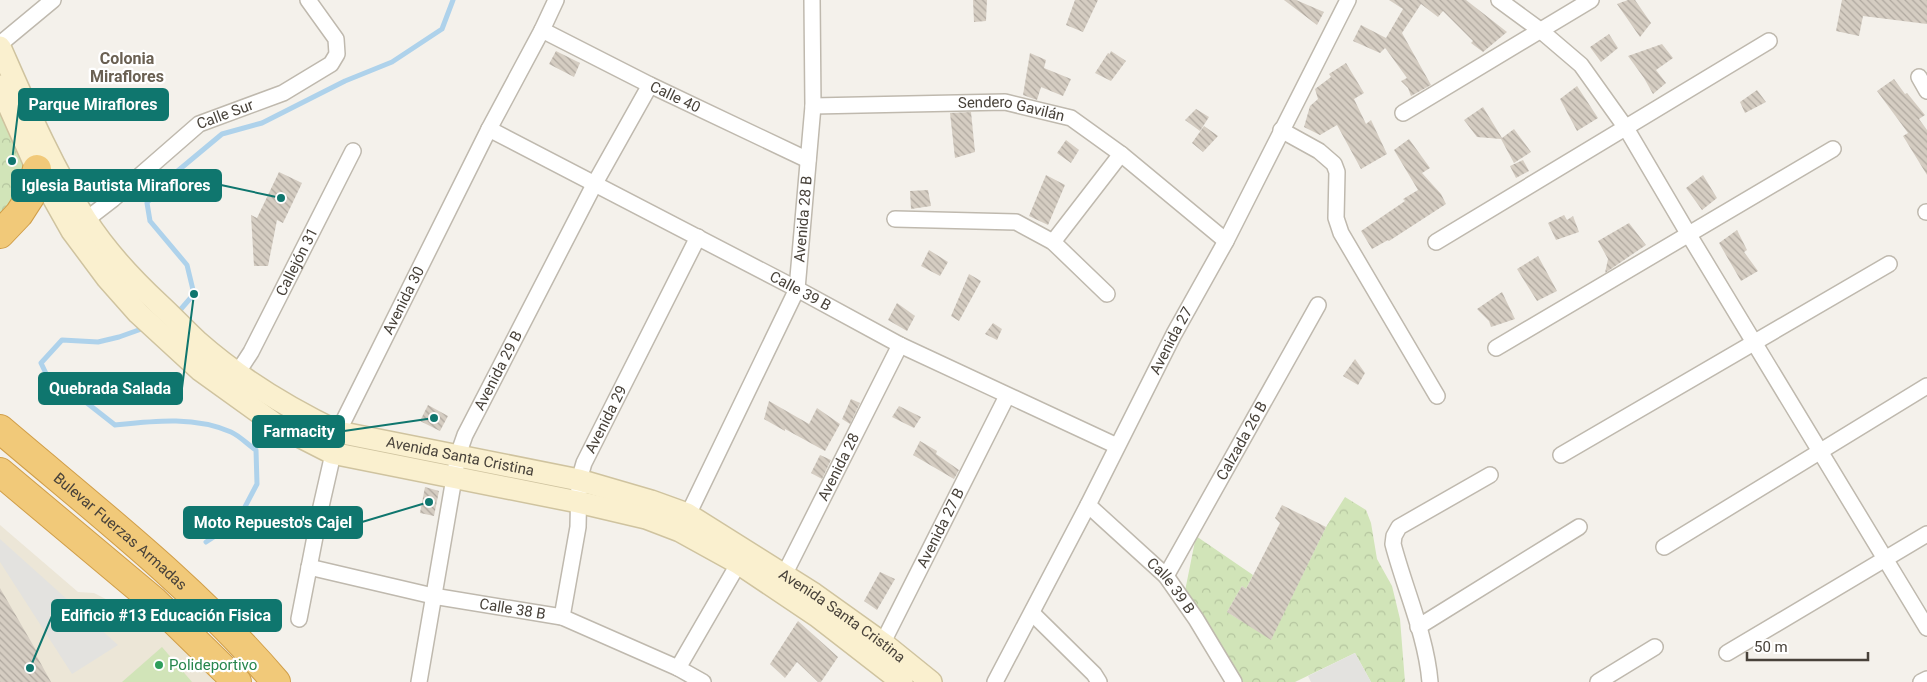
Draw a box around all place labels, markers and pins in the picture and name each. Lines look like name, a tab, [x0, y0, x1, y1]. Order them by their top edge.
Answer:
callout: Parque Miraflores	[19, 89, 168, 120]
callout: Iglesia Bautista Miraflores	[12, 170, 221, 201]
callout: Quebrada Salada	[39, 373, 182, 404]
callout: Farmacity	[253, 416, 344, 447]
callout: Moto Repuesto's Cajel	[184, 507, 362, 538]
callout: Edificio #13 Educación Fisica	[52, 600, 281, 631]
place label: Polideportivo	[169, 656, 257, 674]
marker: Polideportivo	[153, 659, 165, 671]

